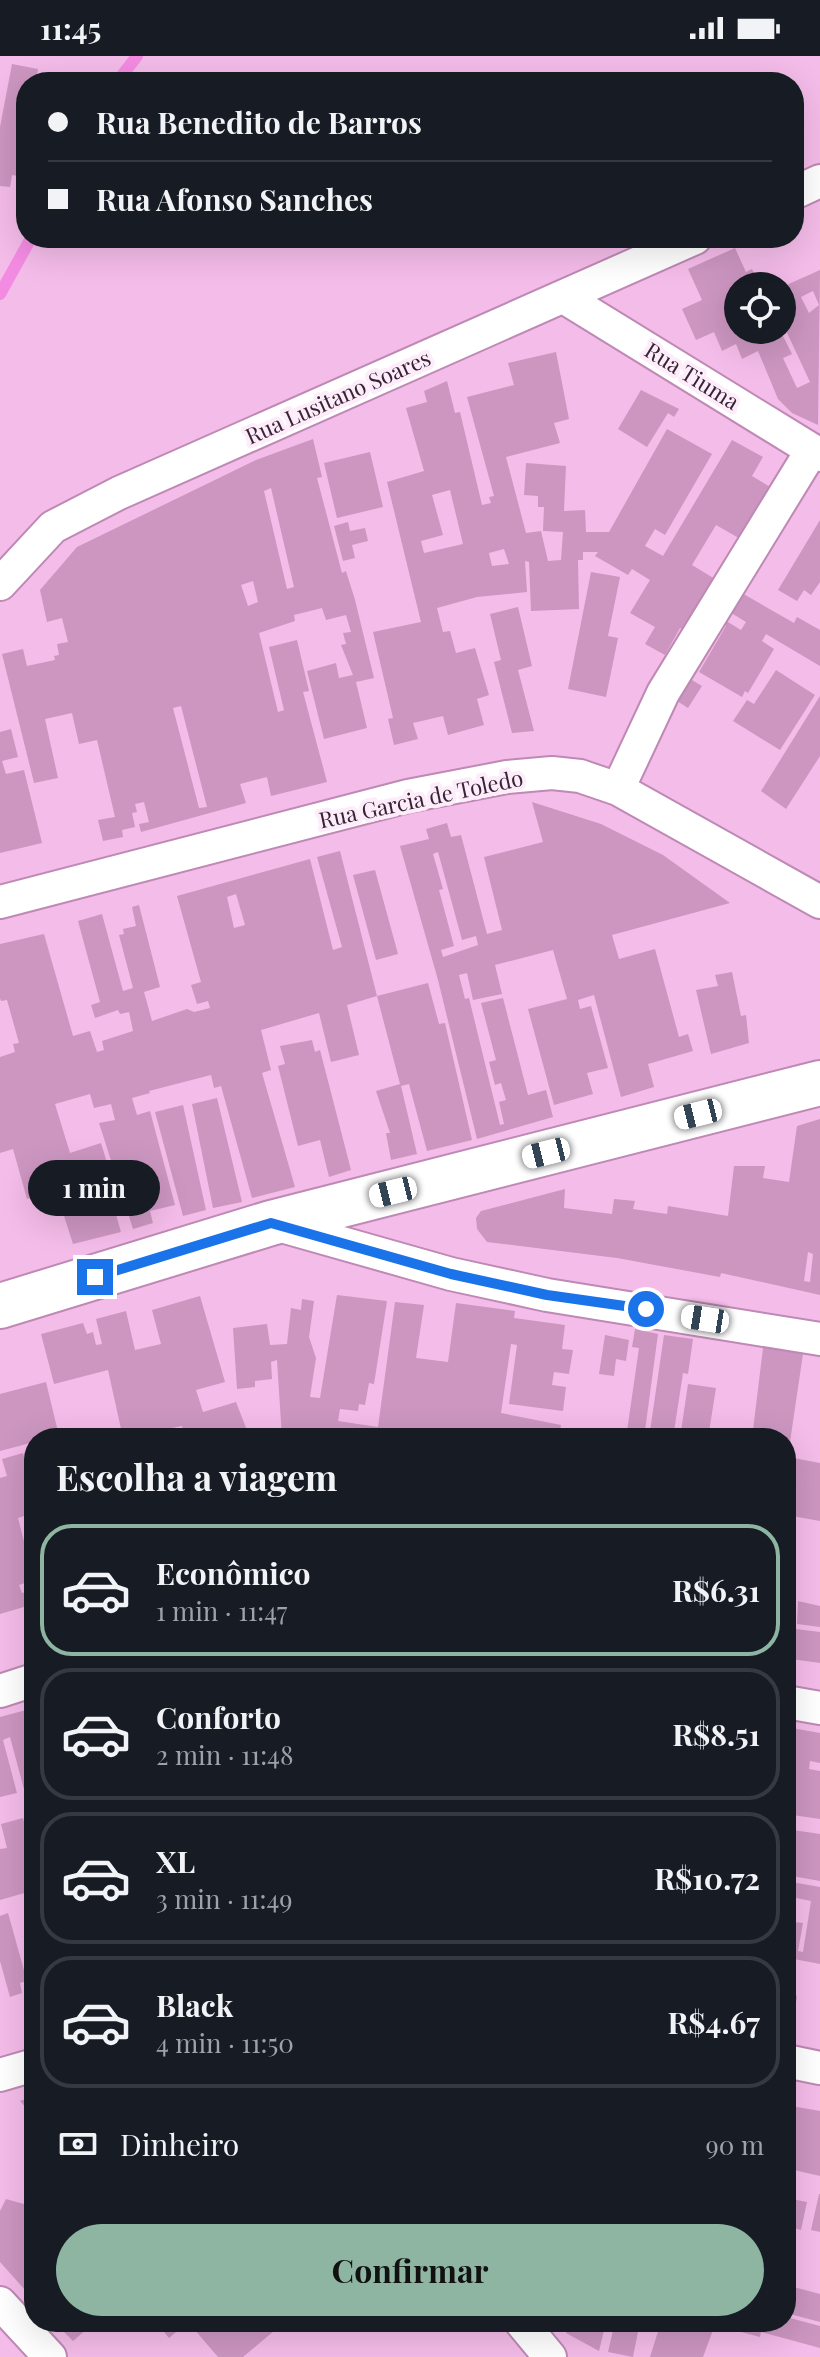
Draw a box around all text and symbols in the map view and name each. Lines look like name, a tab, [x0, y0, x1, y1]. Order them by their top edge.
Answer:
text: 11:45	[40, 8, 101, 48]
text: Rua Benedito de Barros	[96, 102, 422, 142]
text: Rua Afonso Sanches	[96, 179, 373, 219]
map controls	[724, 272, 796, 344]
button: locate	[724, 272, 796, 344]
street label: Rua Tiuma	[640, 334, 745, 416]
street label: Rua Lusitano Soares	[240, 342, 435, 450]
street label: Rua Garcia de Toledo	[316, 762, 525, 834]
car	[672, 1097, 724, 1131]
car	[520, 1136, 572, 1170]
callout: 1 min	[29, 1161, 161, 1217]
text: 1 min	[62, 1170, 126, 1205]
car	[367, 1175, 419, 1209]
route end	[77, 1259, 113, 1295]
route start	[628, 1291, 664, 1327]
car	[679, 1303, 731, 1335]
text: Escolha a viagem	[56, 1452, 337, 1500]
text: Econômico	[156, 1553, 311, 1593]
icon: car	[60, 1554, 132, 1626]
text: R$6.31	[672, 1570, 760, 1610]
text: 1 min · 11:47	[156, 1593, 287, 1628]
text: Conforto	[156, 1697, 281, 1737]
icon: car	[60, 1698, 132, 1770]
text: R$8.51	[672, 1714, 760, 1754]
text: 2 min · 11:48	[156, 1737, 294, 1772]
text: XL	[156, 1841, 195, 1881]
icon: car	[60, 1842, 132, 1914]
text: R$10.72	[654, 1858, 760, 1898]
text: 3 min · 11:49	[156, 1881, 292, 1916]
text: Black	[156, 1985, 233, 2025]
icon: car	[60, 1986, 132, 2058]
text: R$4.67	[668, 2002, 760, 2042]
text: 4 min · 11:50	[156, 2025, 294, 2060]
icon: cash	[56, 2122, 100, 2166]
text: Dinheiro	[120, 2124, 239, 2164]
text: 90 m	[706, 2127, 764, 2162]
button: Confirmar	[56, 2224, 764, 2316]

